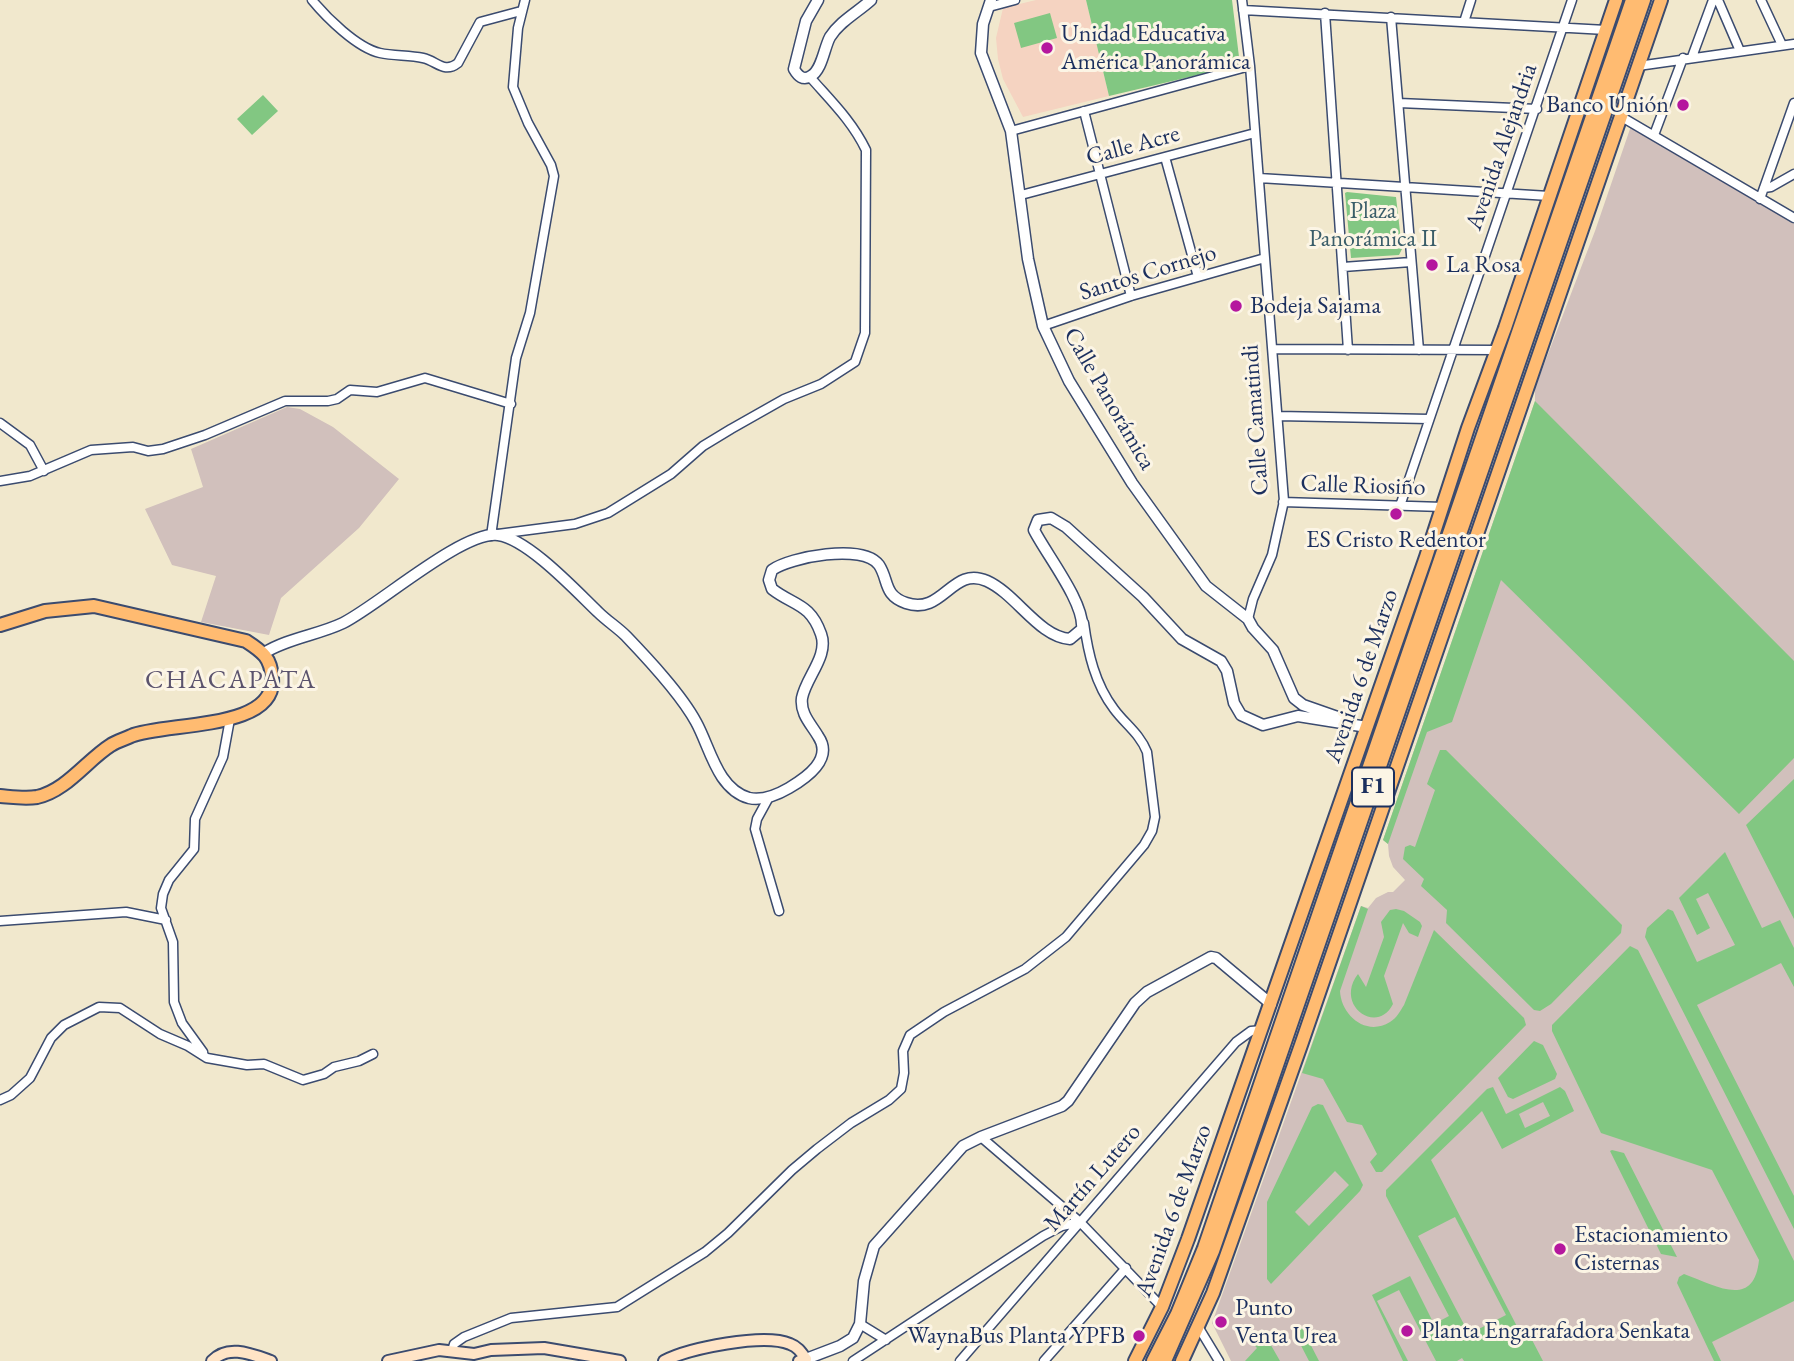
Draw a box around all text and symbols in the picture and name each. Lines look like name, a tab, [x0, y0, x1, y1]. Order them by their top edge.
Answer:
place label: Unidad Educativa América Panorámica	[1061, 20, 1251, 76]
marker: Unidad Educativa América Panorámica	[1039, 40, 1055, 56]
street label: Avenida Alejandria	[1460, 60, 1544, 234]
place label: Banco Unión	[1546, 91, 1669, 119]
marker: Banco Unión	[1675, 97, 1691, 113]
street label: Calle Acre	[1083, 120, 1183, 172]
park label: Plaza Panorámica II	[1309, 197, 1437, 253]
street label: Santos Cornejo	[1076, 239, 1220, 307]
place label: La Rosa	[1446, 251, 1521, 279]
marker: La Rosa	[1424, 257, 1440, 273]
place label: Bodeja Sajama	[1250, 292, 1381, 320]
marker: Bodeja Sajama	[1228, 298, 1244, 314]
street label: Calle Panorámica	[1057, 323, 1161, 475]
street label: Calle Camatindi	[1236, 344, 1276, 496]
street label: Calle Riosiño	[1300, 469, 1426, 503]
marker: ES Cristo Redentor	[1388, 506, 1404, 522]
place label: ES Cristo Redentor	[1306, 526, 1486, 554]
street label: Avenida 6 de Marzo	[1319, 585, 1405, 767]
district label: CHACAPATA	[146, 665, 316, 697]
road number: F1	[1352, 768, 1394, 806]
street label: Martín Lutero	[1038, 1118, 1148, 1238]
street label: Avenida 6 de Marzo	[1129, 1121, 1219, 1301]
place label: Estacionamiento Cisternas	[1574, 1221, 1728, 1277]
marker: Estacionamiento Cisternas	[1552, 1241, 1568, 1257]
place label: Punto Venta Urea	[1235, 1294, 1337, 1350]
marker: Punto Venta Urea	[1213, 1314, 1229, 1330]
place label: Planta Engarrafadora Senkata	[1421, 1317, 1690, 1345]
place label: WaynaBus Planta YPFB	[907, 1322, 1125, 1350]
marker: Planta Engarrafadora Senkata	[1399, 1323, 1415, 1339]
marker: WaynaBus Planta YPFB	[1131, 1328, 1147, 1344]

